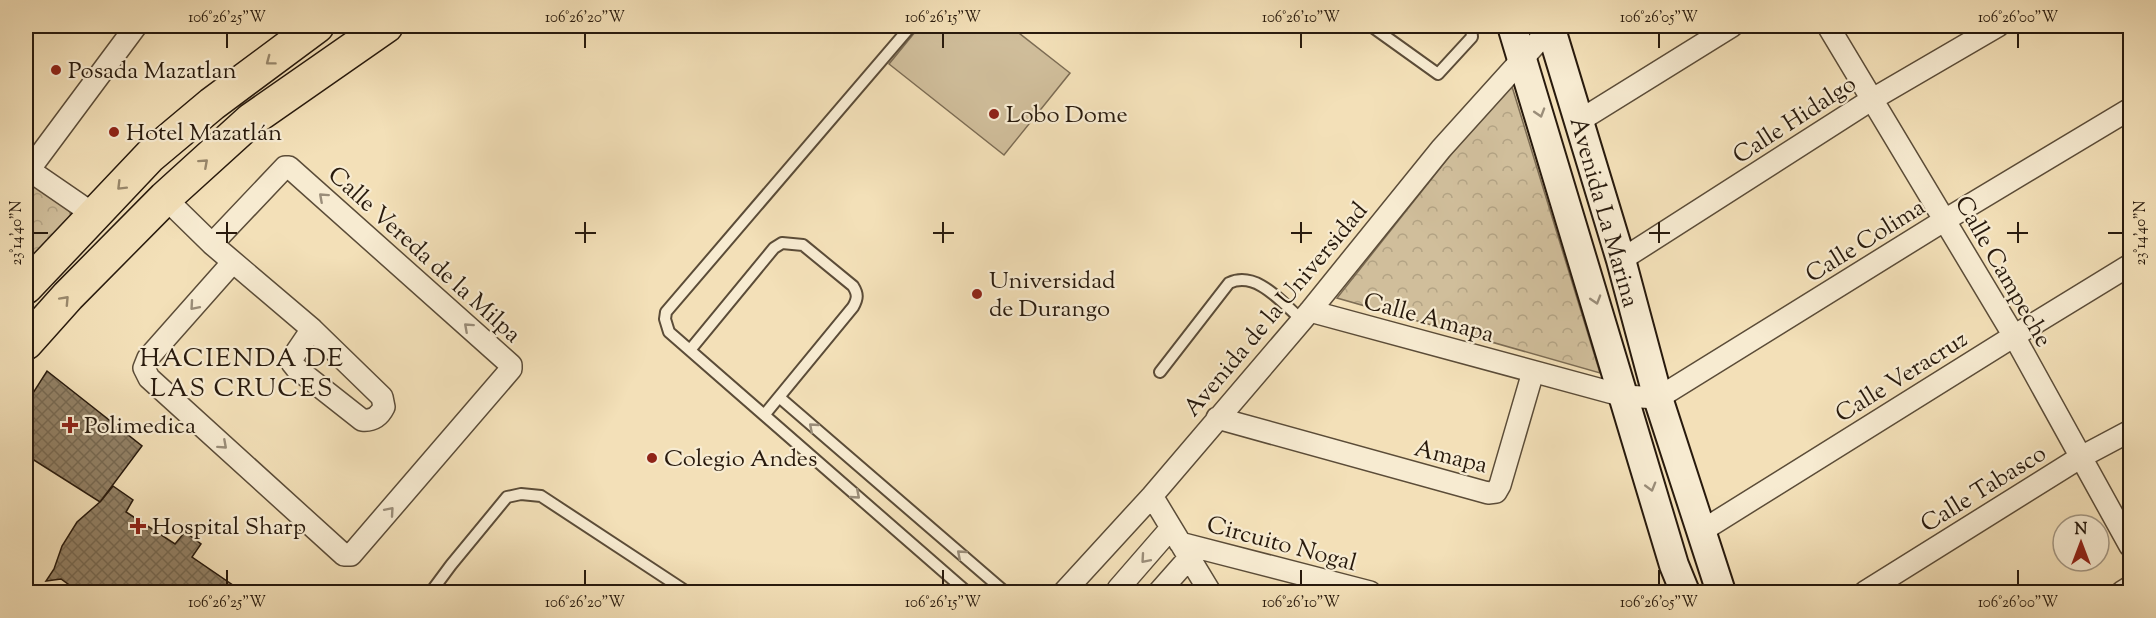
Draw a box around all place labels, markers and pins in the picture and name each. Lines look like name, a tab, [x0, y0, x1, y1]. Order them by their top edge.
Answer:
place label: Posada Mazatlan	[68, 55, 237, 89]
marker: Posada Mazatlan	[49, 63, 63, 77]
place label: Lobo Dome	[1006, 99, 1128, 133]
marker: Lobo Dome	[987, 107, 1001, 121]
place label: Hotel Mazatlán	[126, 117, 282, 151]
marker: Hotel Mazatlán	[107, 125, 121, 139]
place label: Universidad de Durango	[989, 265, 1116, 327]
marker: Universidad de Durango	[970, 287, 984, 301]
place label: Polimedica	[84, 410, 196, 444]
marker: Polimedica	[61, 416, 79, 434]
place label: Colegio Andes	[664, 443, 817, 477]
marker: Colegio Andes	[645, 451, 659, 465]
place label: Hospital Sharp	[152, 511, 306, 545]
marker: Hospital Sharp	[129, 517, 147, 535]

